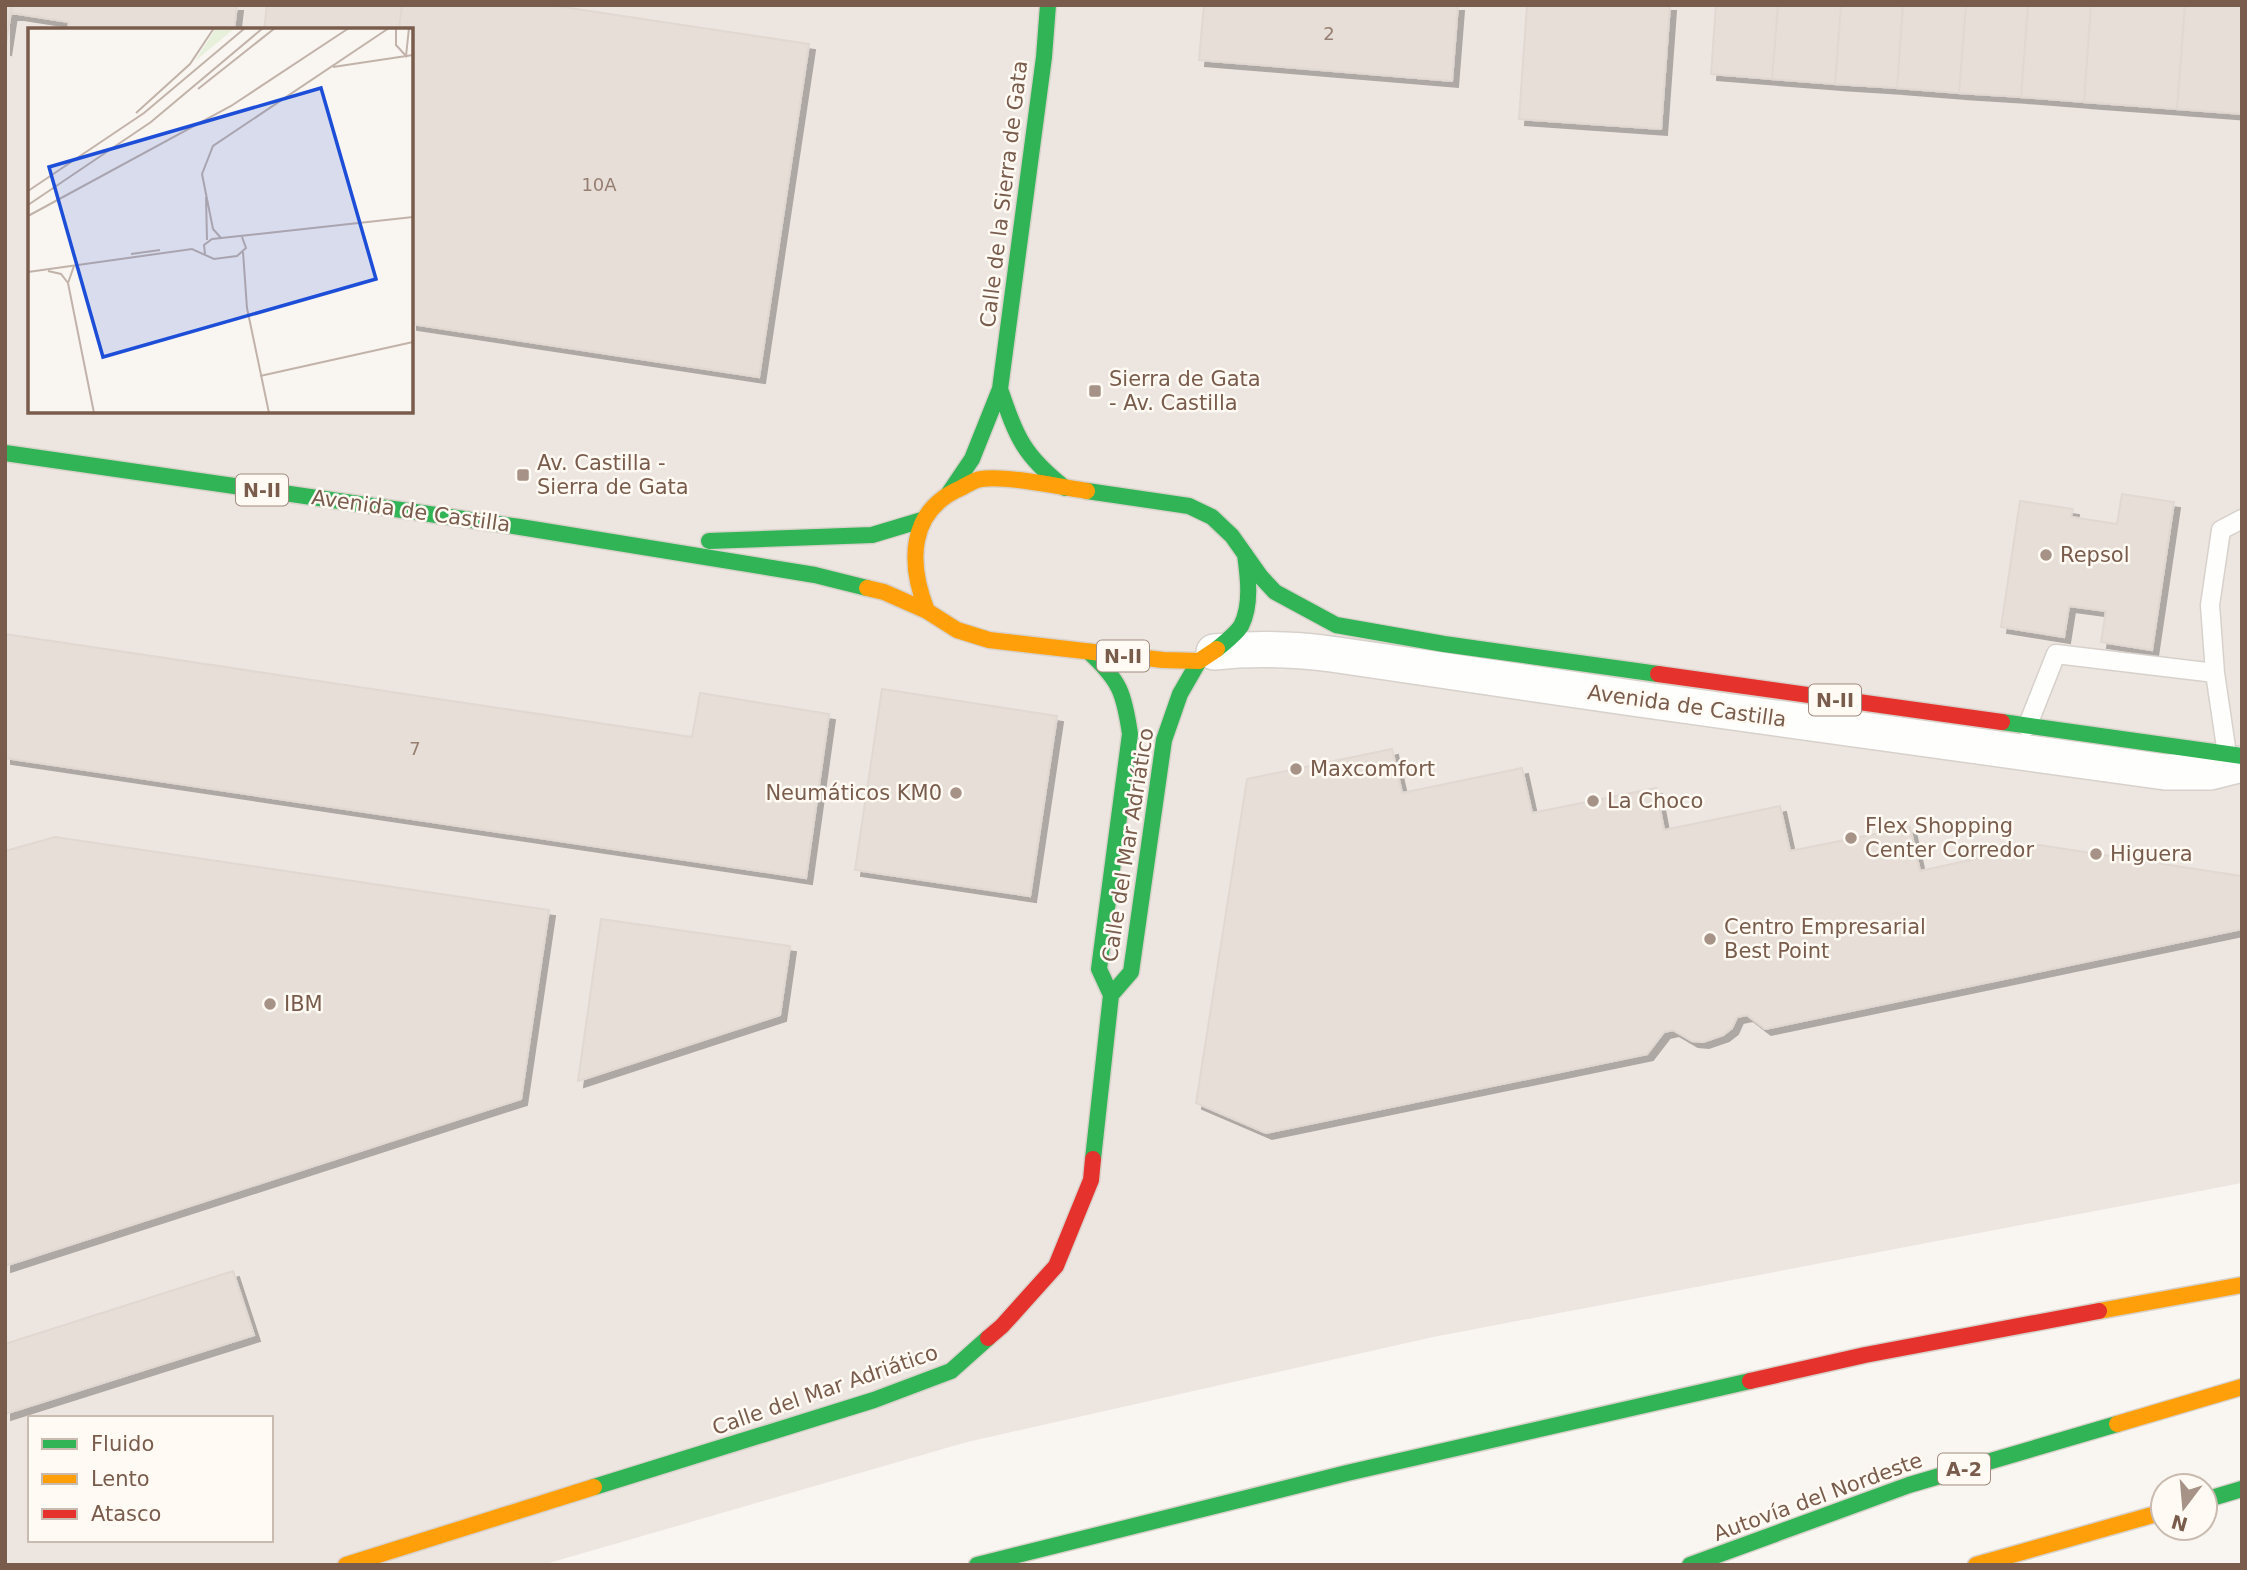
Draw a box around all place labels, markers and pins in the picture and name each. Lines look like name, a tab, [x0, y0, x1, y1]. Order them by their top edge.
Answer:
place label: Sierra de Gata - Av. Castilla	[1109, 367, 1261, 415]
marker: Sierra de Gata - Av. Castilla	[1087, 383, 1103, 399]
place label: Av. Castilla - Sierra de Gata	[537, 451, 689, 499]
marker: Av. Castilla - Sierra de Gata	[515, 467, 531, 483]
place label: Repsol	[2060, 543, 2130, 567]
marker: Repsol	[2038, 547, 2054, 563]
place label: Maxcomfort	[1310, 757, 1435, 781]
marker: Maxcomfort	[1288, 761, 1304, 777]
place label: Neumáticos KM0	[765, 781, 942, 805]
marker: Neumáticos KM0	[948, 785, 964, 801]
place label: La Choco	[1607, 789, 1703, 813]
marker: La Choco	[1585, 793, 1601, 809]
place label: Flex Shopping Center Corredor	[1865, 814, 2034, 862]
marker: Flex Shopping Center Corredor	[1843, 830, 1859, 846]
place label: Higuera	[2110, 842, 2193, 866]
marker: Higuera	[2088, 846, 2104, 862]
place label: Centro Empresarial Best Point	[1724, 915, 1926, 963]
marker: Centro Empresarial Best Point	[1702, 931, 1718, 947]
place label: IBM	[284, 992, 323, 1016]
marker: IBM	[262, 996, 278, 1012]

